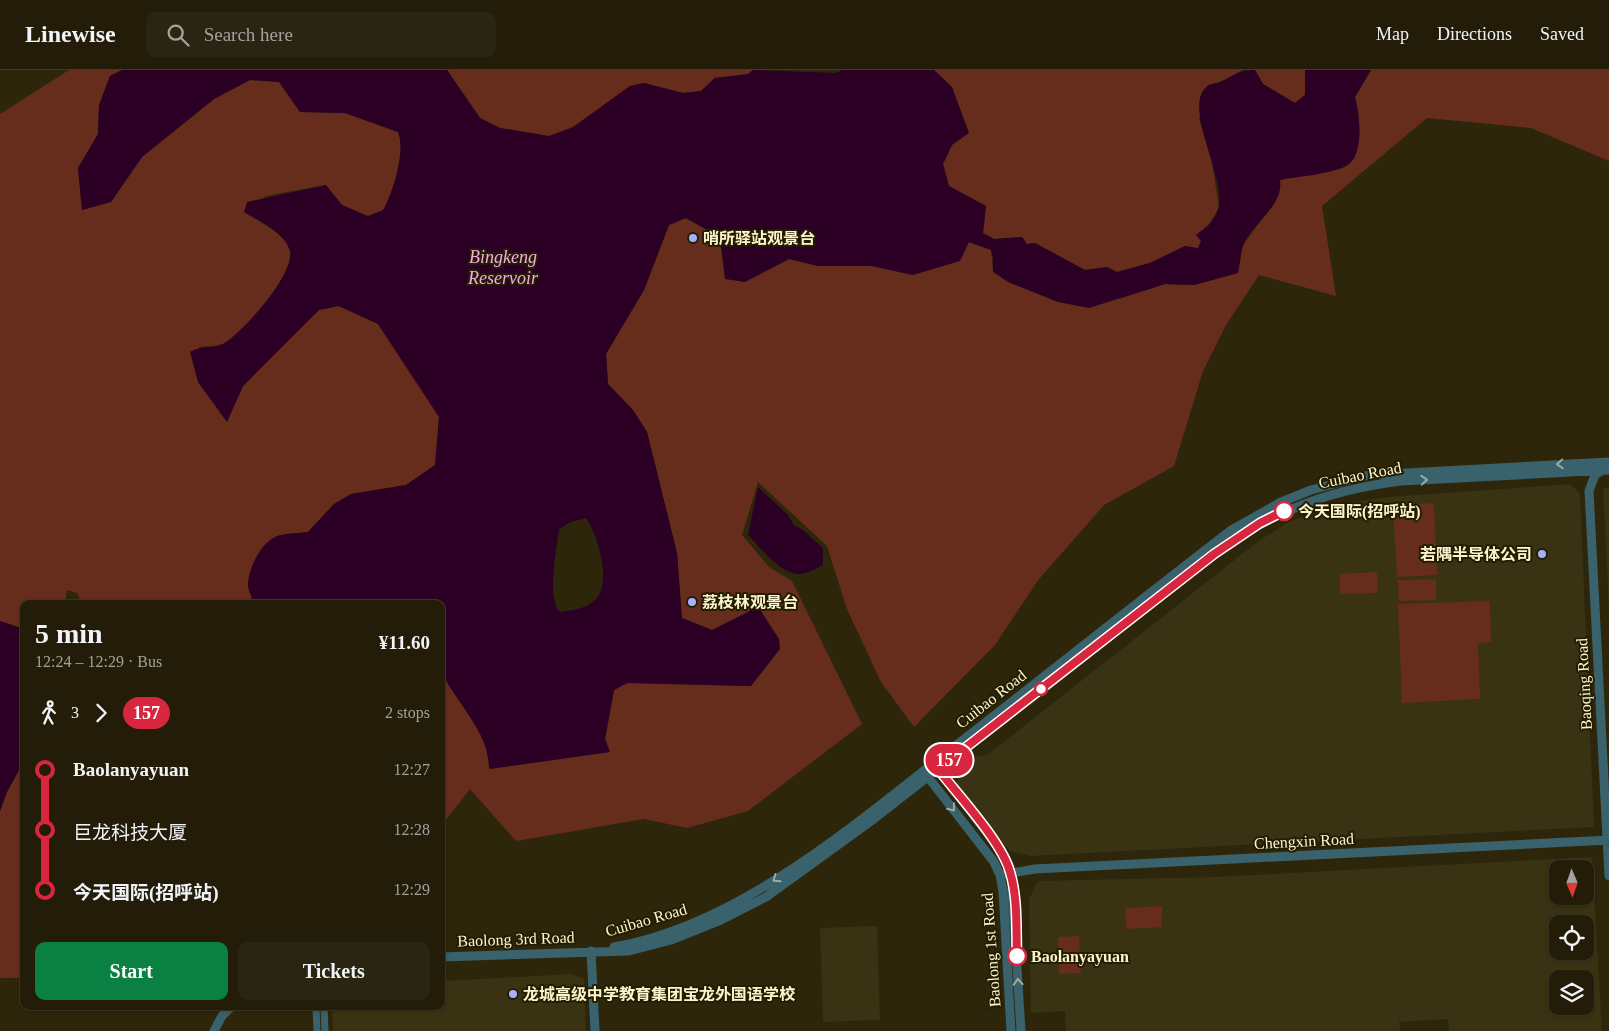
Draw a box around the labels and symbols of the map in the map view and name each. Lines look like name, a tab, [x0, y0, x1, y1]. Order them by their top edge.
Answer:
place label: 哨所驿站观景台	[703, 230, 815, 247]
marker: 哨所驿站观景台	[687, 232, 699, 244]
water label: Bingkeng Reservoir	[467, 247, 539, 288]
street label: Cuibao Road	[1317, 459, 1403, 491]
one-way arrow	[1556, 459, 1564, 469]
one-way arrow	[1420, 474, 1428, 485]
marker: 今天国际(招呼站)	[1274, 501, 1294, 521]
place label: 今天国际(招呼站)	[1298, 503, 1421, 521]
place label: 若隅半导体公司	[1420, 546, 1532, 563]
marker: 若隅半导体公司	[1536, 548, 1548, 560]
place label: 荔枝林观景台	[702, 594, 798, 611]
marker: 荔枝林观景台	[686, 596, 698, 608]
street label: Baoqing Road	[1573, 638, 1596, 730]
street label: Cuibao Road	[953, 666, 1029, 732]
unlabelled marker	[1034, 682, 1048, 696]
line badge: 157	[920, 744, 978, 776]
one-way arrow	[946, 802, 954, 811]
street label: Chengxin Road	[1254, 830, 1354, 853]
north arrow	[1549, 860, 1594, 905]
one-way arrow	[772, 873, 782, 882]
street label: Baolong 1st Road	[979, 892, 1004, 1008]
street label: Cuibao Road	[603, 900, 689, 940]
street label: Baolong 3rd Road	[457, 928, 575, 951]
marker: Baolanyayuan	[1007, 946, 1027, 966]
place label: Baolanyayuan	[1031, 948, 1129, 966]
one-way arrow	[1013, 978, 1024, 986]
place label: 龙城高级中学教育集团宝龙外国语学校	[523, 985, 796, 1003]
marker: 龙城高级中学教育集团宝龙外国语学校	[507, 988, 519, 1000]

